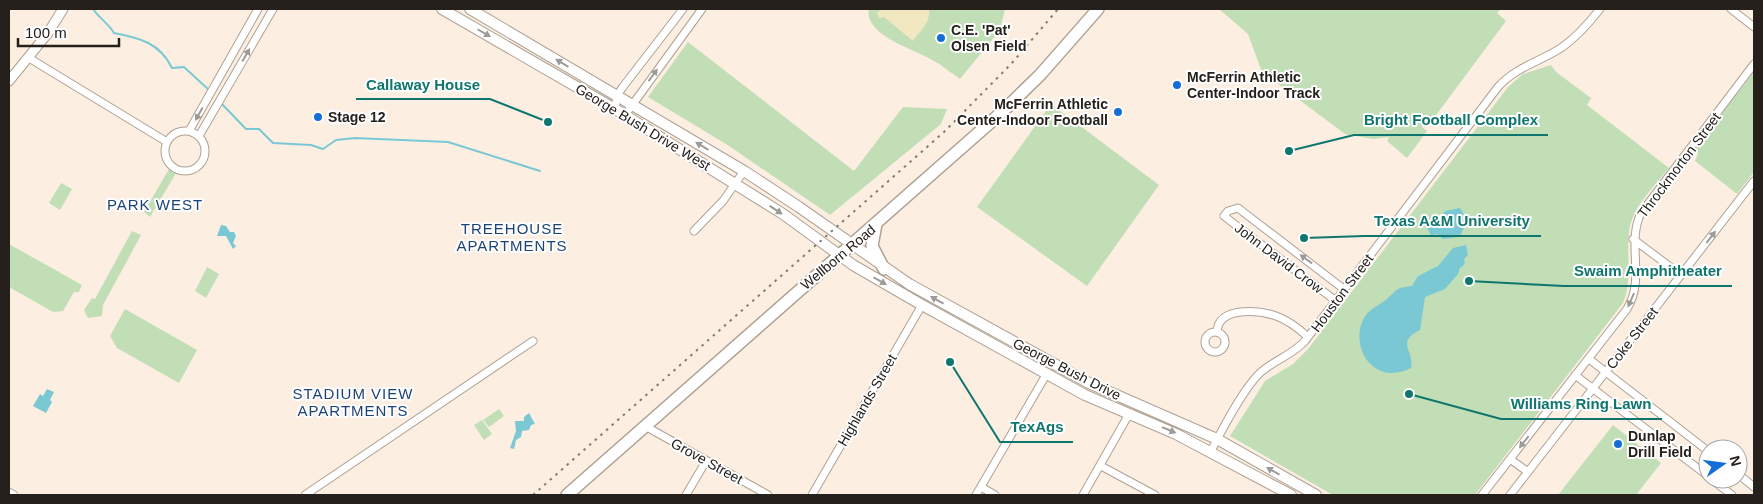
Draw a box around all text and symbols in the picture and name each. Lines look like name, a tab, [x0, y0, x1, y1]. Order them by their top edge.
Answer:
scale bar	[18, 15, 119, 47]
place label: C.E. 'Pat' Olsen Field	[951, 22, 1026, 54]
text: 100 m	[25, 24, 67, 41]
one-way arrow	[477, 29, 490, 38]
marker: C.E. 'Pat' Olsen Field	[935, 32, 947, 44]
one-way arrow	[242, 48, 251, 61]
one-way arrow	[555, 59, 568, 68]
callout: Callaway House	[356, 69, 490, 99]
one-way arrow	[647, 69, 658, 82]
place label: McFerrin Athletic Center-Indoor Track	[1187, 69, 1320, 101]
text: Callaway House	[366, 76, 480, 93]
marker: McFerrin Athletic Center-Indoor Track	[1171, 79, 1183, 91]
street label: George Bush Drive West	[573, 80, 713, 174]
place label: McFerrin Athletic Center-Indoor Football	[957, 96, 1108, 128]
callout: Bright Football Complex	[1354, 105, 1548, 135]
marker: McFerrin Athletic Center-Indoor Football	[1112, 106, 1124, 118]
one-way arrow	[195, 107, 203, 121]
place label: Stage 12	[328, 109, 386, 125]
street label: Throckmorton Street	[1634, 109, 1724, 221]
marker: Stage 12	[312, 111, 324, 123]
text: Bright Football Complex	[1364, 111, 1539, 128]
one-way arrow	[695, 141, 708, 150]
district label: PARK WEST	[107, 196, 203, 213]
one-way arrow	[770, 205, 783, 215]
callout: Texas A&M University	[1364, 206, 1541, 236]
text: Texas A&M University	[1374, 212, 1531, 229]
district label: TREEHOUSE APARTMENTS	[456, 220, 568, 254]
street label: John David Crow	[1232, 220, 1327, 297]
street label: Wellborn Road	[797, 221, 879, 293]
one-way arrow	[1706, 230, 1716, 244]
street label: Houston Street	[1308, 251, 1377, 335]
one-way arrow	[1300, 254, 1313, 265]
callout: Swaim Amphitheater	[1564, 256, 1732, 286]
text: Swaim Amphitheater	[1574, 262, 1722, 279]
one-way arrow	[872, 277, 887, 285]
one-way arrow	[1626, 293, 1634, 307]
one-way arrow	[930, 296, 945, 304]
street label: Coke Street	[1603, 304, 1661, 372]
street label: George Bush Drive	[1010, 335, 1124, 403]
street label: Highlands Street	[834, 351, 900, 449]
district label: STADIUM VIEW APARTMENTS	[293, 385, 413, 419]
callout: Williams Ring Lawn	[1501, 389, 1662, 419]
text: Williams Ring Lawn	[1511, 395, 1651, 412]
callout: TexAgs	[1000, 412, 1073, 442]
text: TexAgs	[1010, 418, 1064, 435]
one-way arrow	[1162, 427, 1176, 435]
place label: Dunlap Drill Field	[1628, 428, 1692, 460]
street label: Grove Street	[668, 435, 746, 487]
one-way arrow	[1519, 435, 1529, 449]
marker: Dunlap Drill Field	[1612, 438, 1624, 450]
north arrow	[1698, 439, 1748, 489]
text: N	[1727, 454, 1745, 468]
one-way arrow	[1266, 467, 1281, 475]

